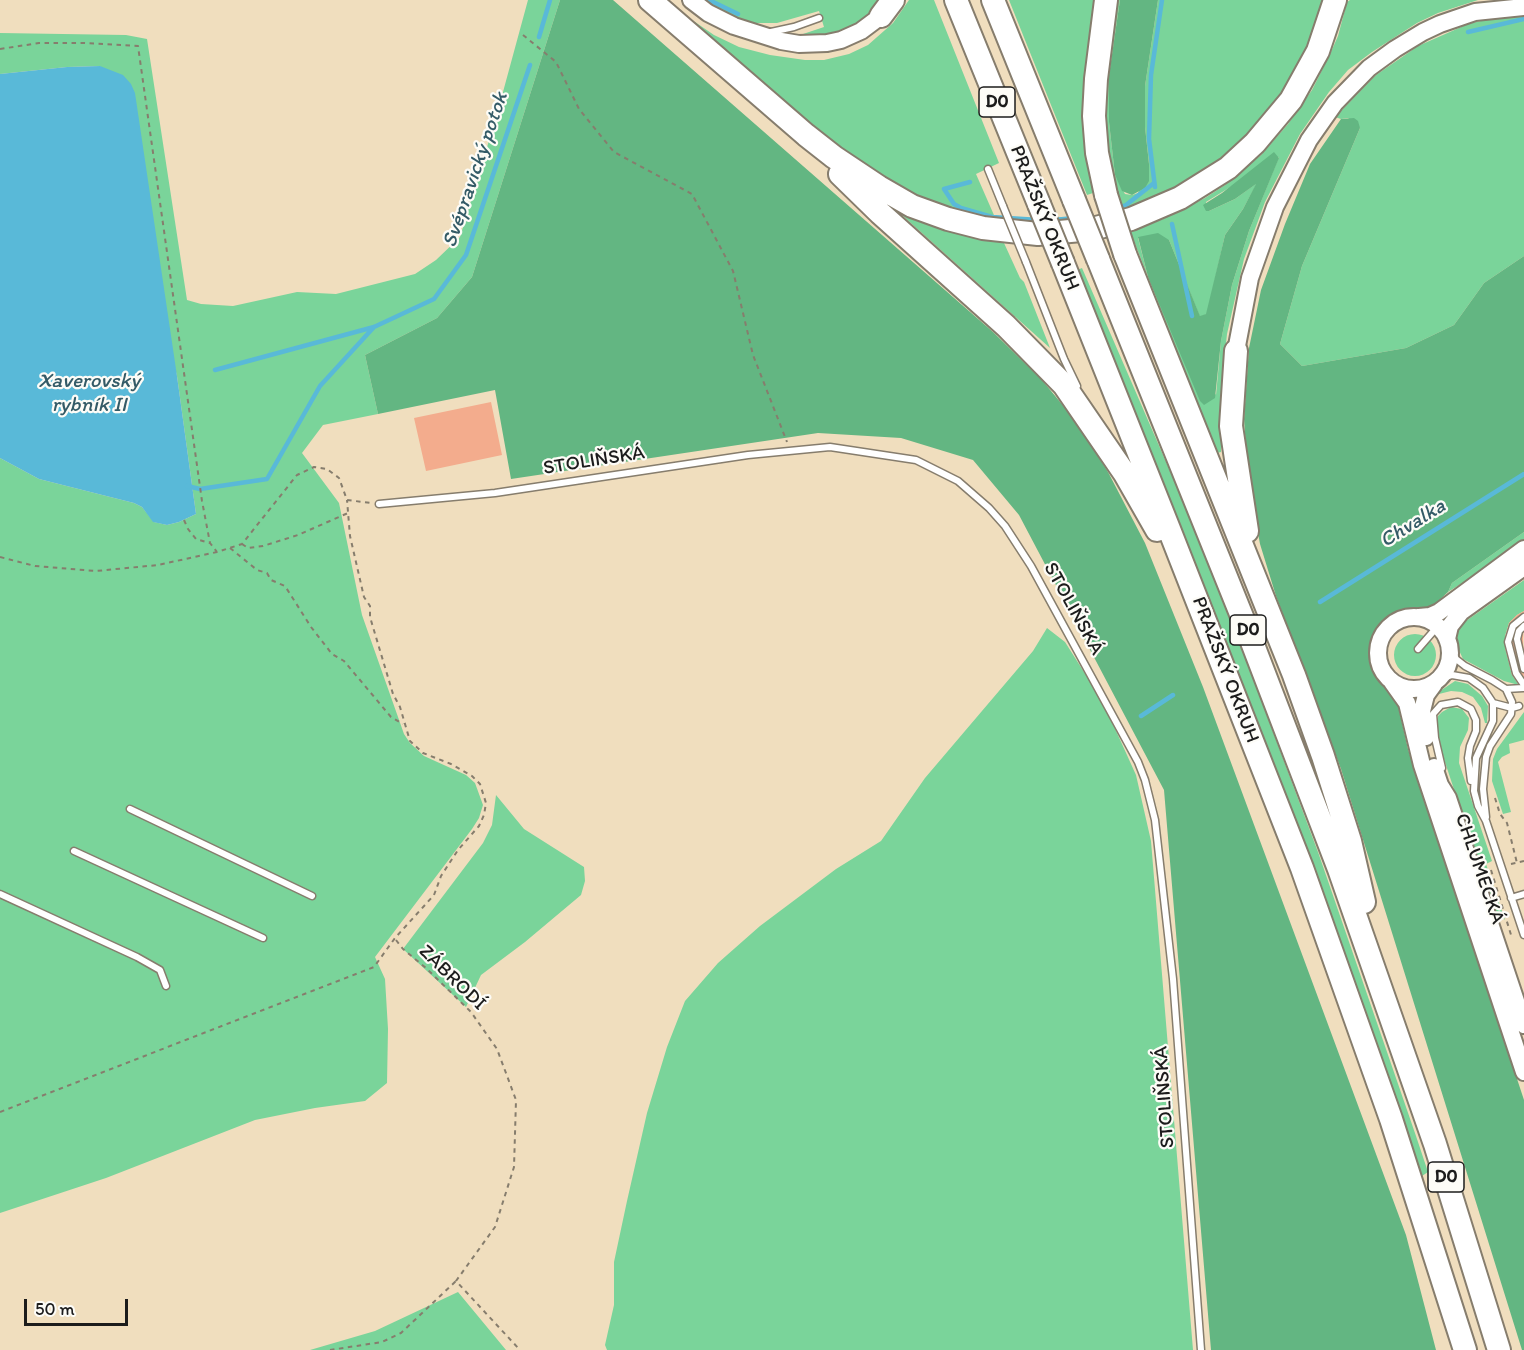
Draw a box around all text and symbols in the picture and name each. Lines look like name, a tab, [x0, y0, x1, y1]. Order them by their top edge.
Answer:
road number: D0	[979, 87, 1015, 117]
water label: Svépravický potok	[438, 89, 514, 251]
street label: PRAŽSKÝ OKRUH	[1004, 142, 1084, 294]
water label: Xaverovský rybník II	[38, 369, 140, 419]
street label: STOLIŇSKÁ	[542, 441, 646, 481]
water label: Chvalka	[1376, 494, 1450, 554]
street label: STOLIŇSKÁ	[1038, 558, 1108, 660]
street label: PRAŽSKÝ OKRUH	[1186, 593, 1264, 747]
road number: D0	[1230, 615, 1266, 645]
street label: CHLUMECKÁ	[1449, 811, 1509, 927]
street label: ZÁBRODÍ	[413, 940, 491, 1016]
street label: STOLIŇSKÁ	[1149, 1045, 1181, 1149]
road number: D0	[1428, 1162, 1464, 1192]
scale bar	[27, 1287, 130, 1325]
text: 50 m	[35, 1298, 75, 1320]

